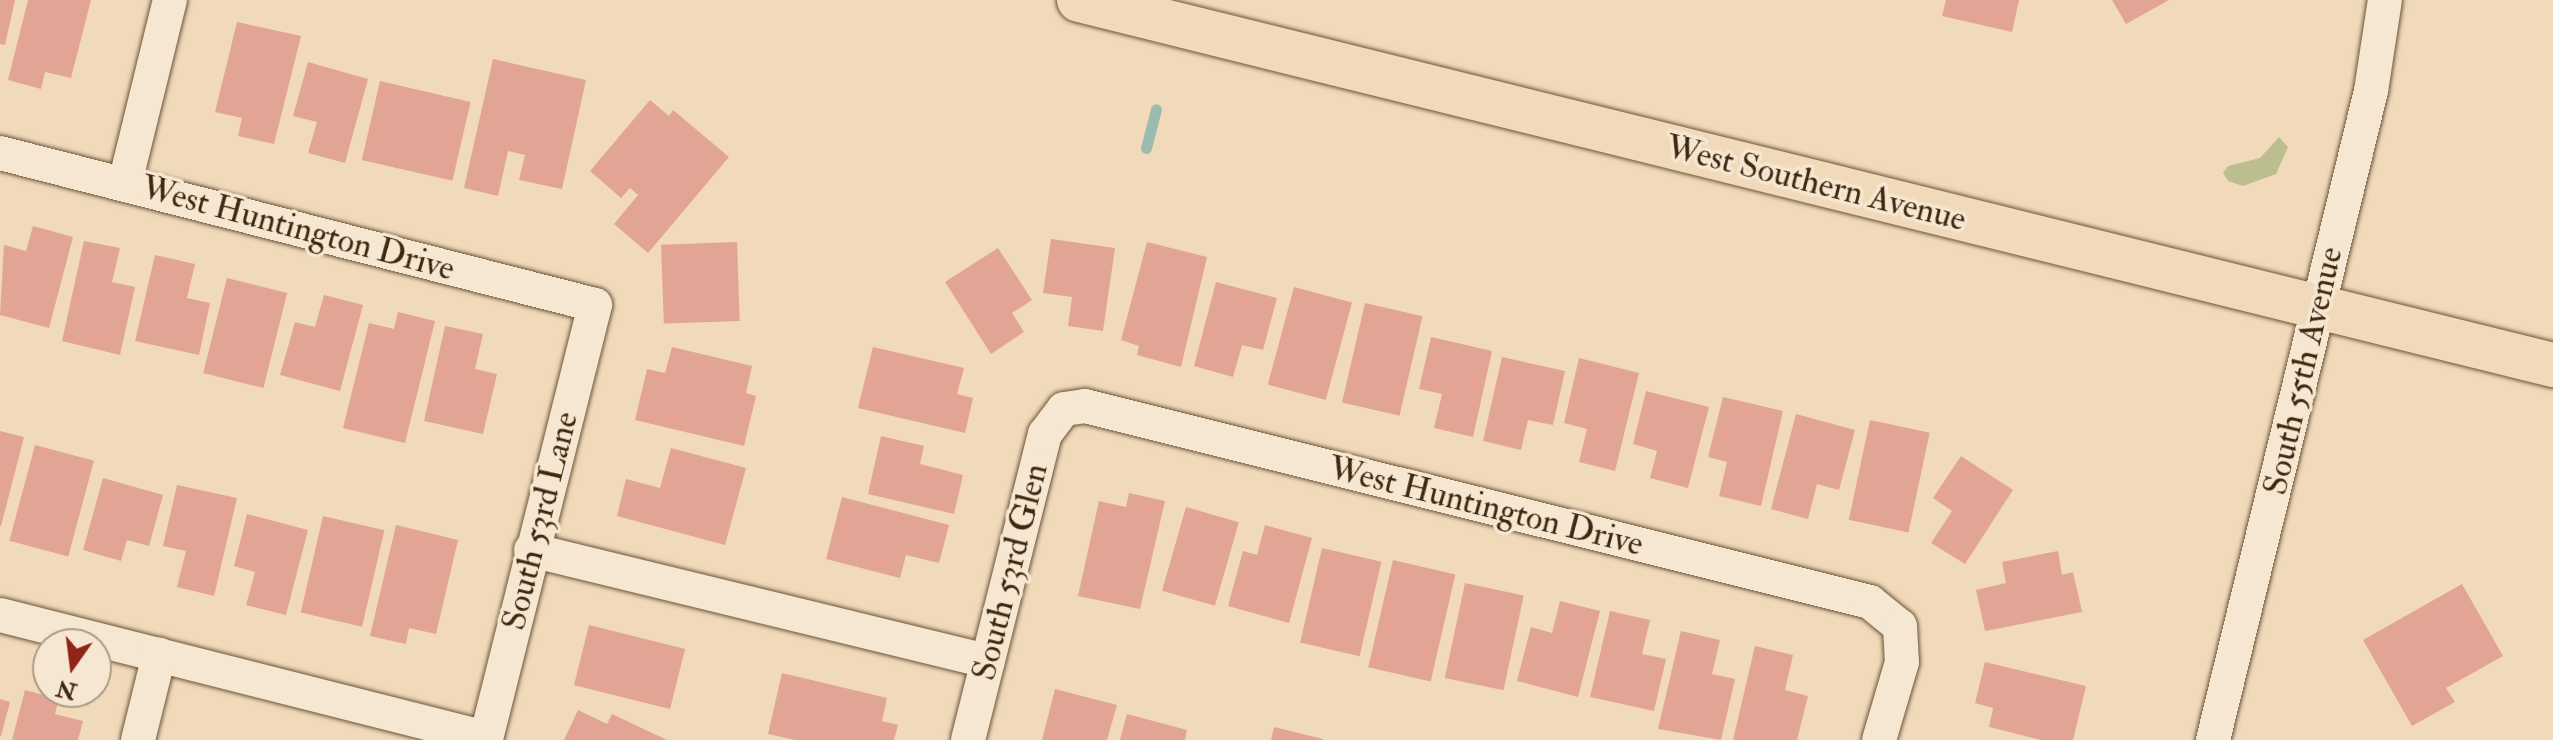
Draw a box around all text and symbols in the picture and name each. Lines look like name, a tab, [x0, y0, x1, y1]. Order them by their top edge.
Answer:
street label: West Southern Avenue	[1662, 126, 1970, 240]
street label: West Huntington Drive	[137, 167, 459, 289]
street label: South 55th Avenue	[2255, 243, 2351, 499]
street label: South 53rd Lane	[493, 408, 587, 634]
street label: West Huntington Drive	[1325, 447, 1647, 565]
street label: South 53rd Glen	[963, 459, 1057, 685]
north arrow	[32, 628, 112, 708]
text: N	[54, 673, 80, 705]

